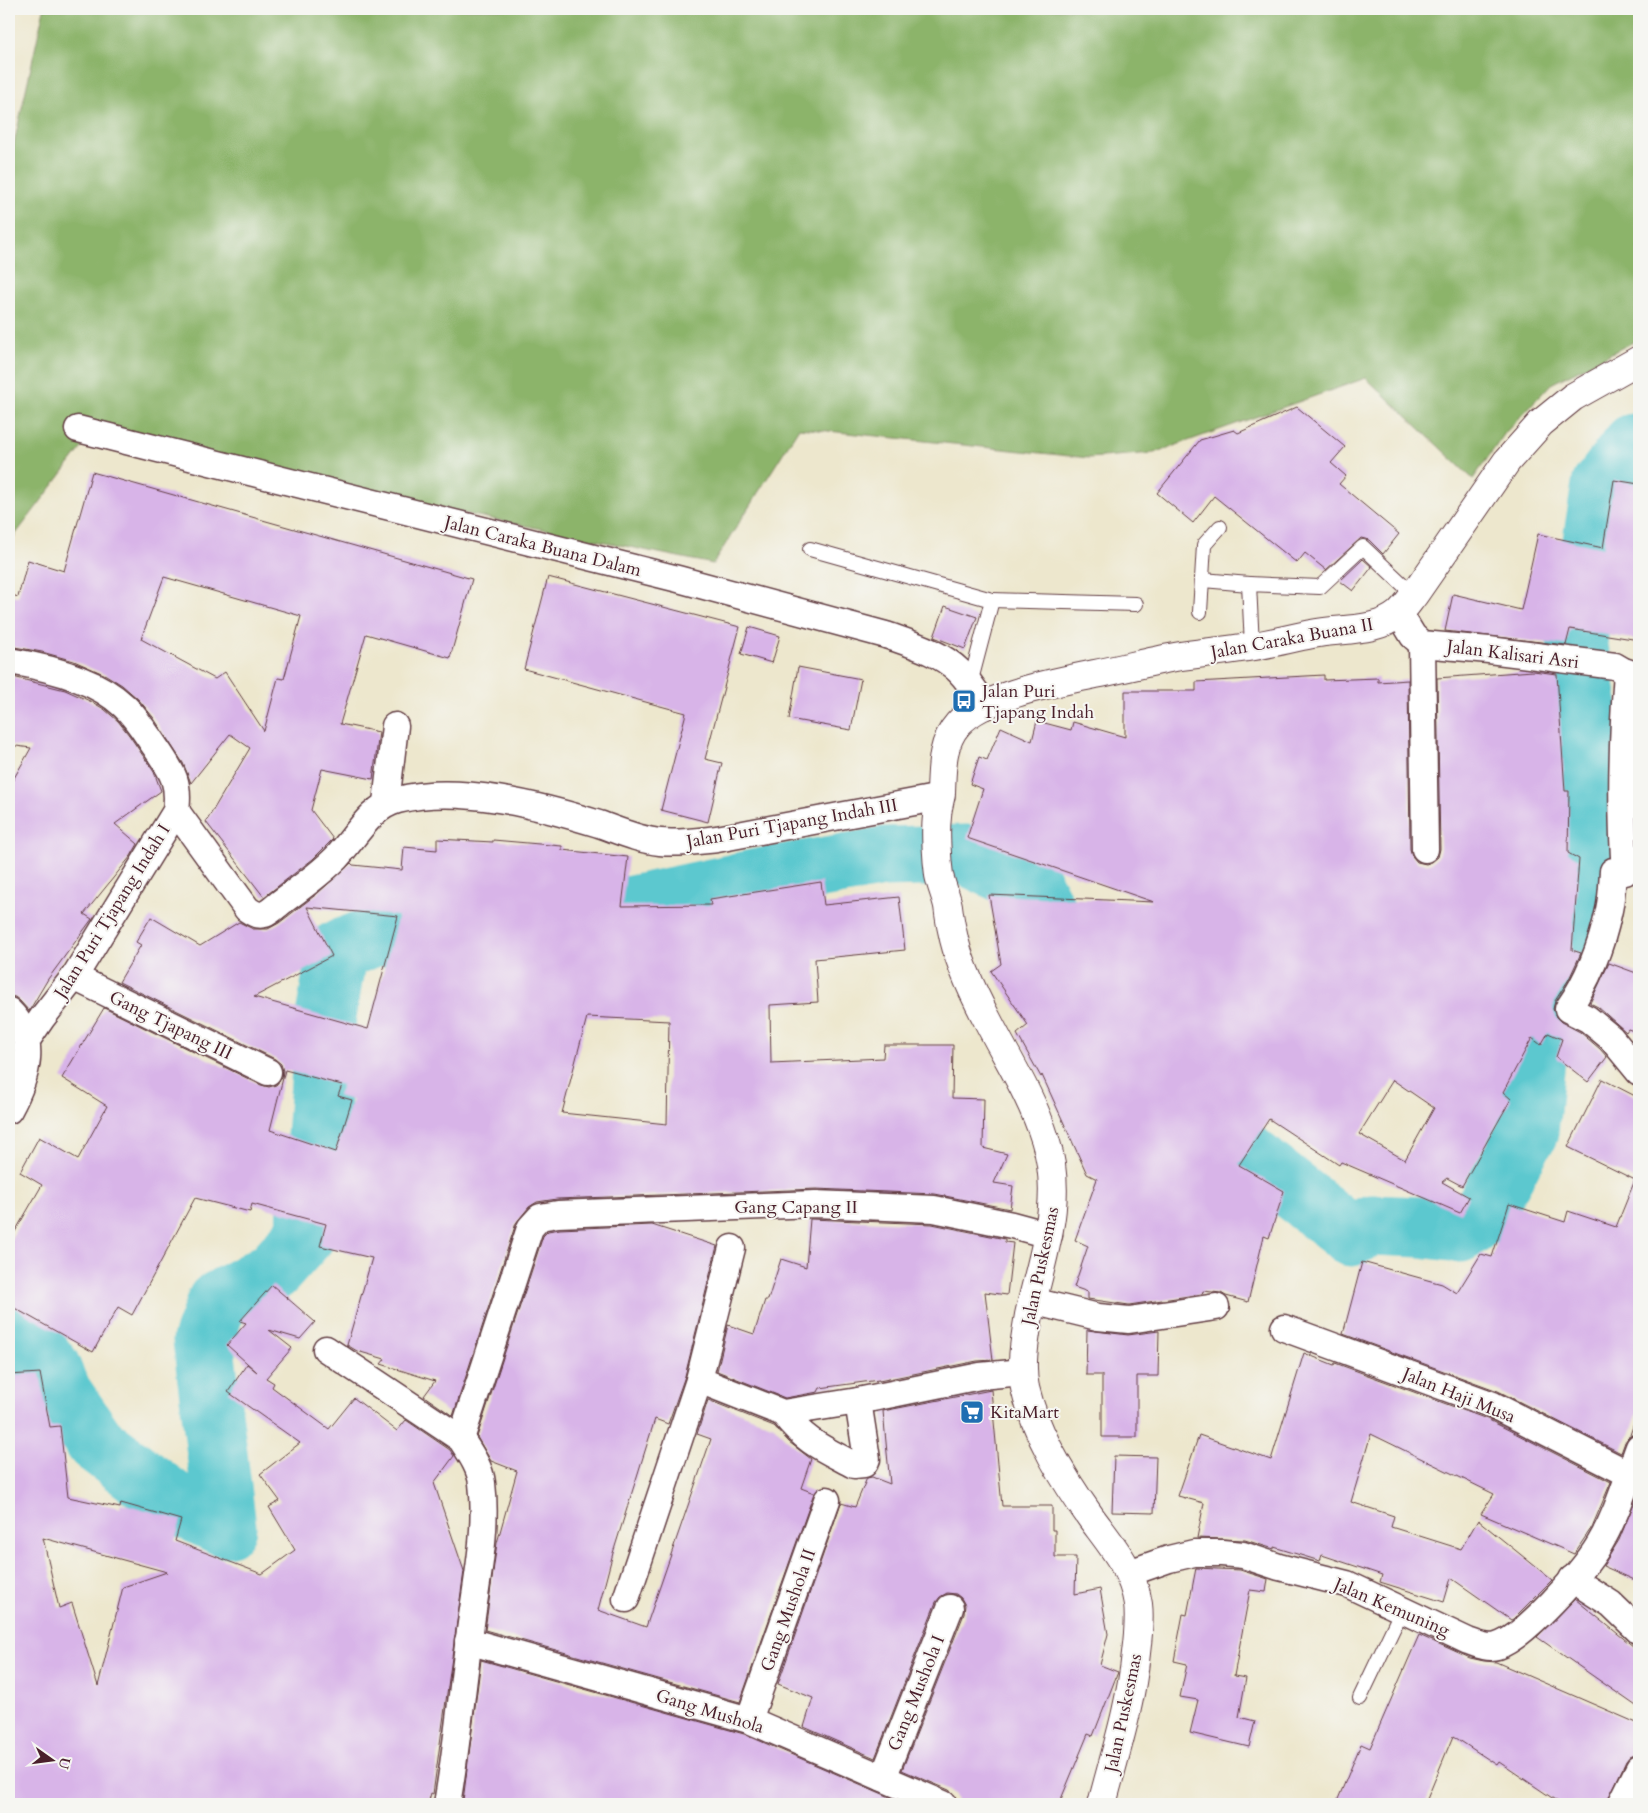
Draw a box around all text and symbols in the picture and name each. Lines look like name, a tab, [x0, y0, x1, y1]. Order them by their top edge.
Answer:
street label: Jalan Caraka Buana Dalam	[439, 509, 645, 583]
street label: Jalan Caraka Buana II	[1206, 612, 1375, 666]
street label: Jalan Kalisari Asri	[1443, 634, 1580, 675]
place label: Jalan Puri Tjapang Indah	[979, 679, 1094, 725]
bus stop icon: Jalan Puri Tjapang Indah	[951, 688, 977, 714]
street label: Jalan Puri Tjapang Indah III	[682, 793, 899, 855]
street label: Jalan Puri Tjapang Indah I	[47, 819, 176, 1006]
street label: Gang Tjapang III	[105, 985, 237, 1066]
street label: Gang Capang II	[734, 1195, 858, 1220]
street label: Jalan Puskesmas	[1015, 1204, 1065, 1331]
street label: Jalan Haji Musa	[1396, 1360, 1519, 1430]
supermarket icon: KitaMart	[959, 1399, 985, 1425]
place label: KitaMart	[990, 1400, 1059, 1425]
street label: Gang Mushola II	[755, 1545, 822, 1675]
street label: Jalan Kemuning	[1327, 1571, 1454, 1643]
street label: Gang Mushola I	[882, 1631, 951, 1755]
street label: Jalan Puskesmas	[1098, 1651, 1148, 1778]
street label: Gang Mushola	[653, 1683, 767, 1740]
north arrow	[28, 1736, 78, 1786]
text: U	[53, 1755, 75, 1771]

